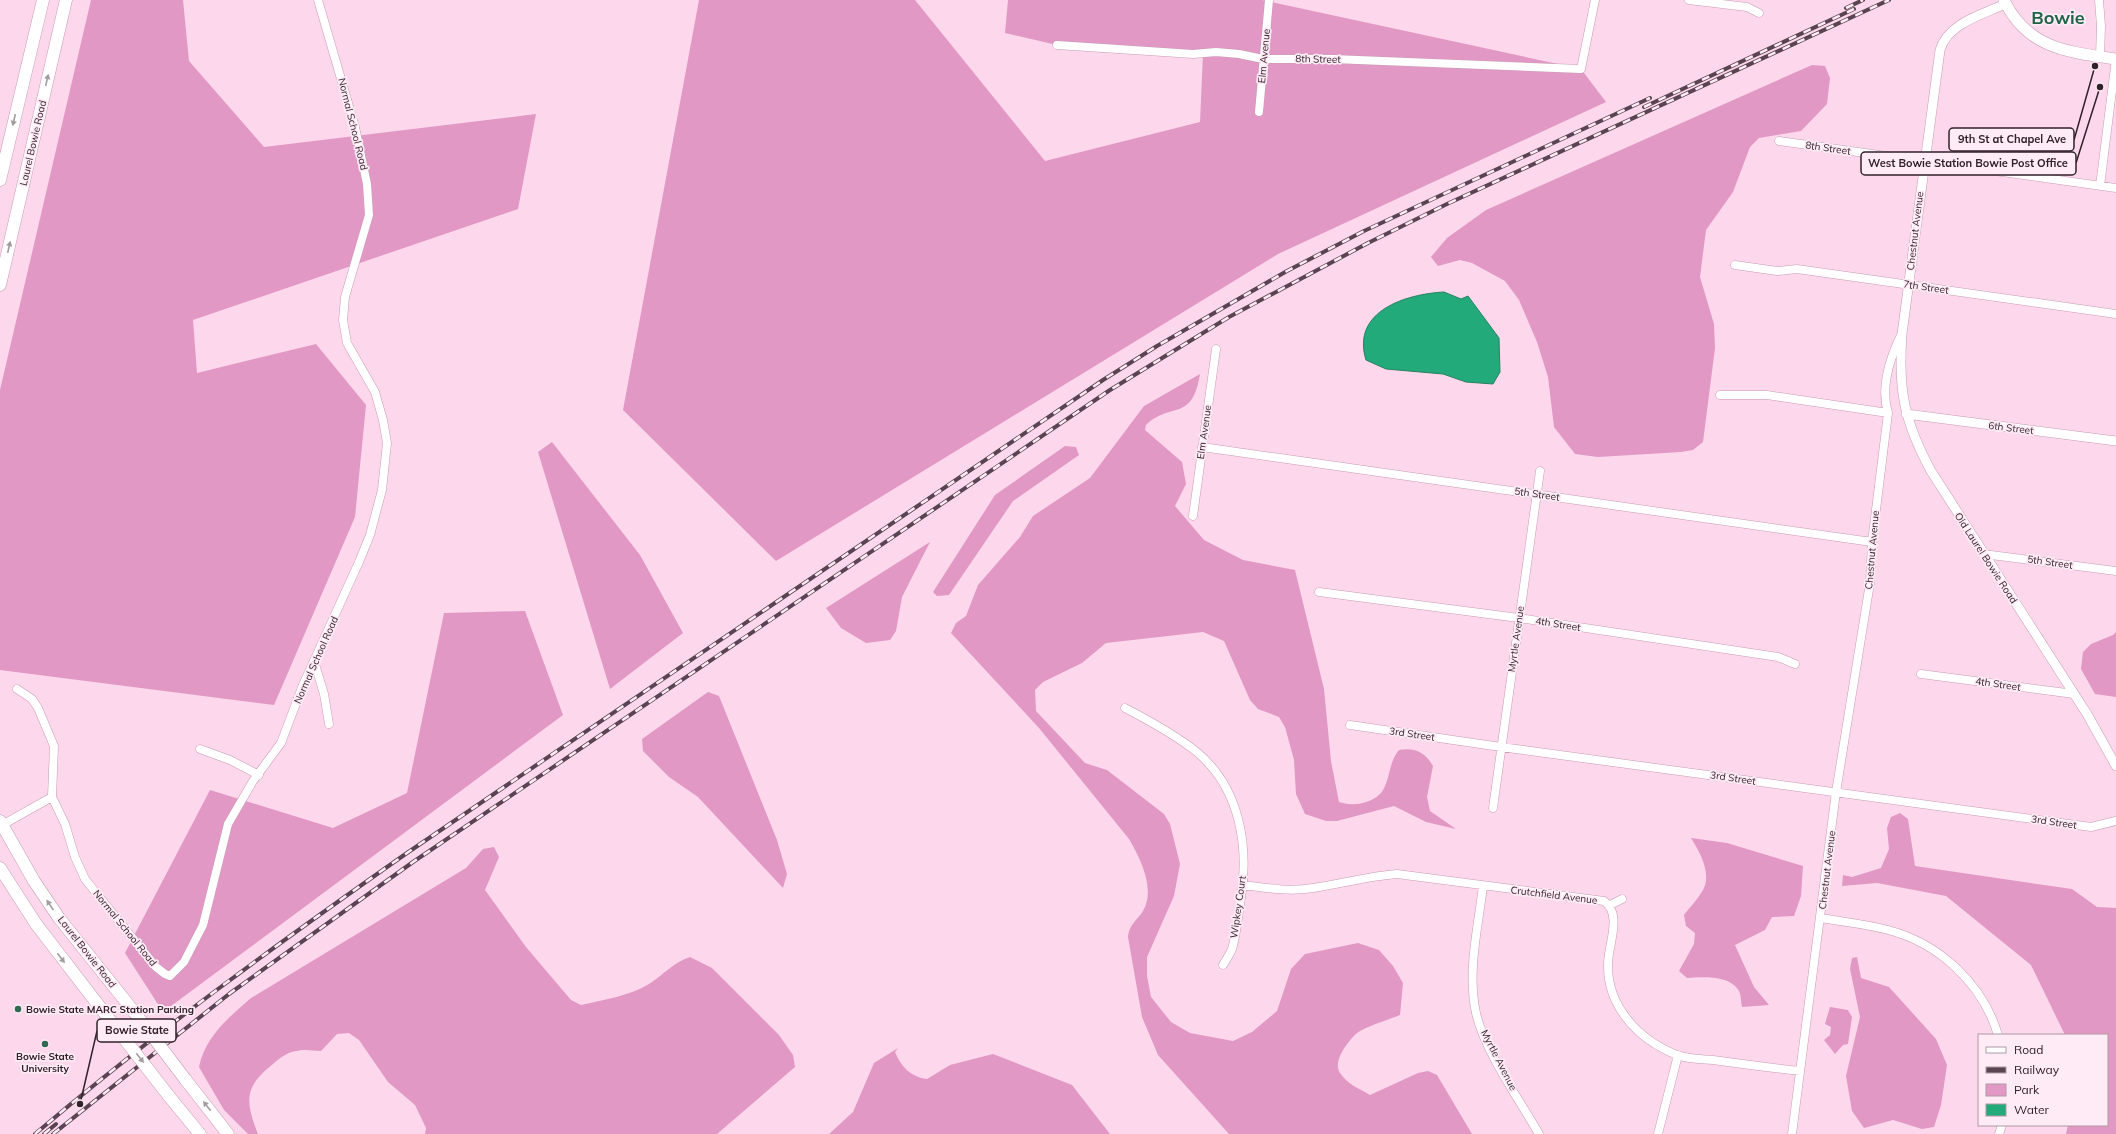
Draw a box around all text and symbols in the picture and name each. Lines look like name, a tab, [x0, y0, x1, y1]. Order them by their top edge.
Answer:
district label: Bowie	[2031, 6, 2085, 29]
street label: Elm Avenue	[1255, 28, 1273, 84]
street label: 8th Street	[1295, 52, 1341, 66]
one-way arrow	[45, 74, 51, 86]
street label: Normal School Road	[335, 77, 371, 171]
street label: Laurel Bowie Road	[17, 99, 49, 187]
one-way arrow	[11, 113, 17, 126]
callout: 9th St at Chapel Ave	[1949, 128, 2074, 151]
text: 9th St at Chapel Ave	[1958, 132, 2066, 146]
street label: 8th Street	[1805, 138, 1852, 158]
callout: West Bowie Station Bowie Post Office	[1861, 152, 2076, 175]
text: West Bowie Station Bowie Post Office	[1868, 156, 2068, 170]
street label: Chestnut Avenue	[1904, 191, 1926, 271]
one-way arrow	[6, 241, 12, 254]
street label: 7th Street	[1903, 277, 1950, 297]
street label: Elm Avenue	[1194, 404, 1214, 460]
street label: 6th Street	[1988, 419, 2035, 437]
street label: 5th Street	[1514, 484, 1561, 504]
street label: Chestnut Avenue	[1862, 510, 1882, 590]
street label: Old Laurel Bowie Road	[1952, 510, 2020, 606]
street label: 5th Street	[2027, 552, 2074, 572]
street label: Myrtle Avenue	[1505, 605, 1527, 673]
street label: Normal School Road	[291, 614, 341, 706]
street label: 4th Street	[1534, 614, 1582, 634]
street label: 4th Street	[1975, 674, 2022, 694]
street label: 3rd Street	[1388, 724, 1436, 744]
street label: 3rd Street	[1709, 768, 1757, 788]
street label: 3rd Street	[2030, 812, 2078, 832]
street label: Chestnut Avenue	[1816, 830, 1838, 910]
street label: Wipkey Court	[1227, 874, 1249, 939]
street label: Crutchfield Avenue	[1510, 883, 1598, 907]
street label: Normal School Road	[90, 887, 160, 969]
one-way arrow	[46, 900, 54, 910]
street label: Laurel Bowie Road	[55, 914, 119, 990]
one-way arrow	[57, 952, 66, 963]
place label: Bowie State MARC Station Parking	[26, 1003, 194, 1016]
marker: Bowie State MARC Station Parking	[13, 1004, 23, 1014]
callout: Bowie State	[97, 1019, 176, 1042]
text: Bowie State	[105, 1023, 169, 1037]
street label: Myrtle Avenue	[1478, 1027, 1520, 1093]
legend	[1978, 1034, 2108, 1126]
marker: Bowie State University	[40, 1039, 50, 1049]
text: Road	[2014, 1042, 2043, 1057]
place label: Bowie State University	[16, 1050, 75, 1075]
one-way arrow	[136, 1053, 144, 1064]
text: Railway	[2014, 1062, 2060, 1077]
text: Park	[2014, 1082, 2040, 1097]
one-way arrow	[202, 1101, 211, 1112]
text: Water	[2014, 1102, 2050, 1117]

